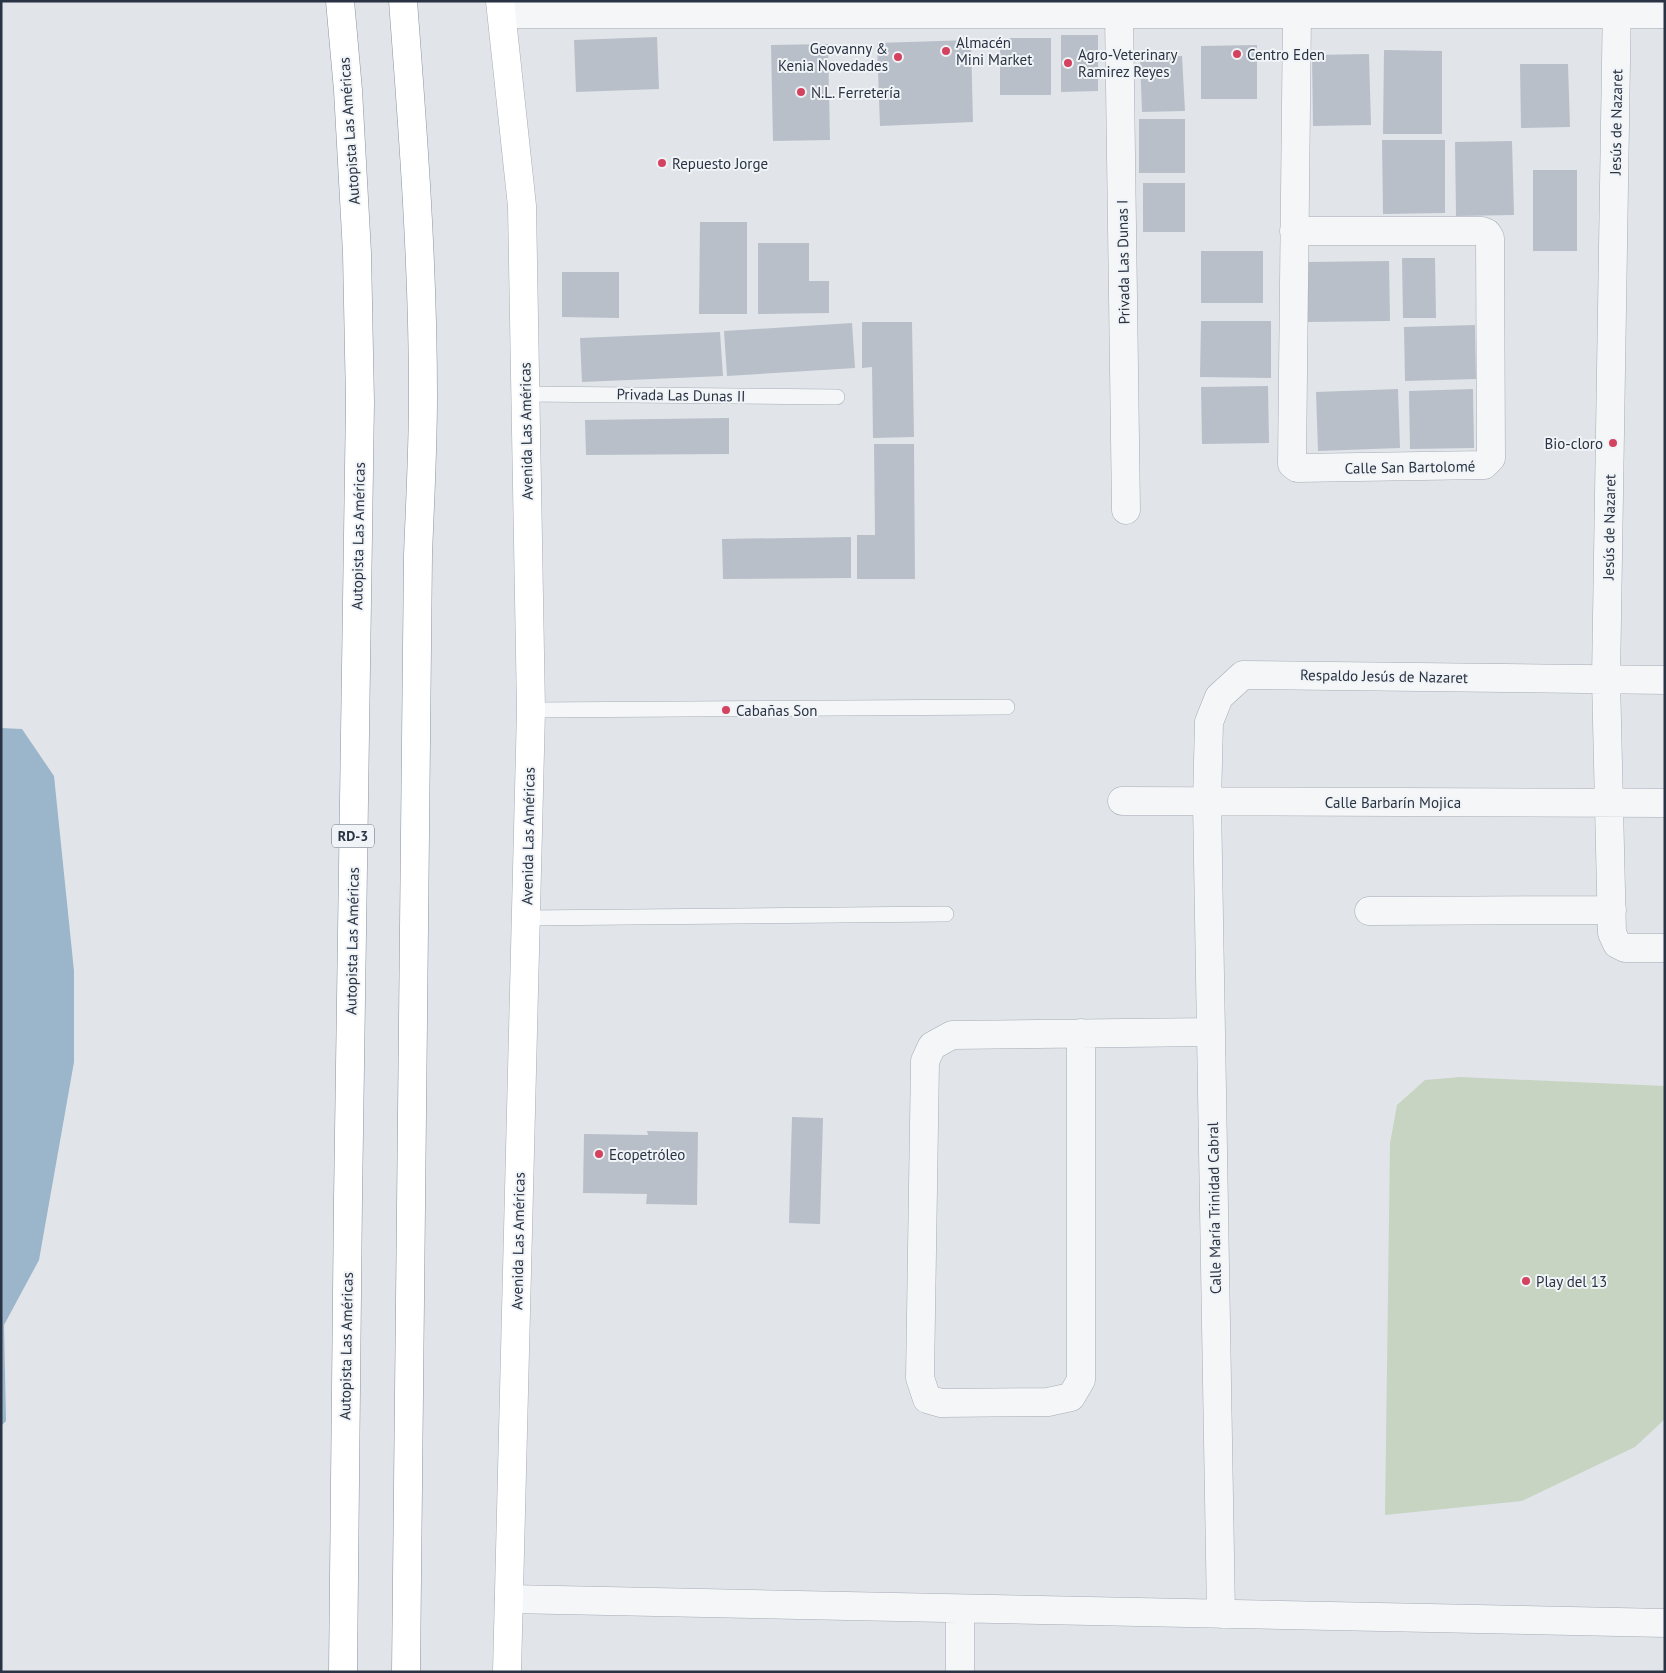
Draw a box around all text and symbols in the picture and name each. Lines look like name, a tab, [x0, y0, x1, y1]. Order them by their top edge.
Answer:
place label: Almacén Mini Market	[956, 33, 1032, 69]
place label: Geovanny & Kenia Novedades	[778, 39, 888, 75]
marker: Almacén Mini Market	[940, 45, 952, 57]
place label: Agro-Veterinary Ramirez Reyes	[1078, 45, 1177, 81]
place label: Centro Eden	[1247, 45, 1325, 64]
marker: Centro Eden	[1231, 48, 1243, 60]
marker: Geovanny & Kenia Novedades	[892, 51, 904, 63]
street label: Autopista Las Américas	[334, 57, 364, 205]
marker: Agro-Veterinary Ramirez Reyes	[1062, 57, 1074, 69]
street label: Jesús de Nazaret	[1606, 69, 1626, 176]
place label: N.L. Ferretería	[811, 83, 900, 102]
marker: N.L. Ferretería	[795, 86, 807, 98]
place label: Repuesto Jorge	[672, 154, 768, 173]
marker: Repuesto Jorge	[656, 157, 668, 169]
street label: Privada Las Dunas I	[1112, 200, 1134, 324]
street label: Avenida Las Américas	[515, 362, 537, 500]
street label: Privada Las Dunas II	[616, 384, 746, 406]
place label: Bio-cloro	[1544, 434, 1603, 453]
marker: Bio-cloro	[1607, 437, 1619, 449]
street label: Calle San Bartolomé	[1345, 456, 1475, 478]
street label: Autopista Las Américas	[347, 462, 369, 610]
street label: Jesús de Nazaret	[1599, 474, 1619, 581]
street label: Respaldo Jesús de Nazaret	[1300, 665, 1468, 687]
place label: Cabañas Son	[736, 701, 817, 720]
marker: Cabañas Son	[720, 704, 732, 716]
street label: Avenida Las Américas	[517, 767, 539, 905]
street label: Calle Barbarín Mojica	[1325, 793, 1461, 812]
road number: RD-3	[332, 824, 374, 848]
street label: Autopista Las Américas	[341, 867, 363, 1015]
street label: Calle María Trinidad Cabral	[1203, 1121, 1225, 1294]
place label: Ecopetróleo	[609, 1145, 685, 1164]
marker: Ecopetróleo	[593, 1148, 605, 1160]
street label: Avenida Las Américas	[507, 1172, 529, 1310]
street label: Autopista Las Américas	[335, 1272, 357, 1420]
place label: Play del 13	[1536, 1272, 1607, 1291]
marker: Play del 13	[1520, 1275, 1532, 1287]

